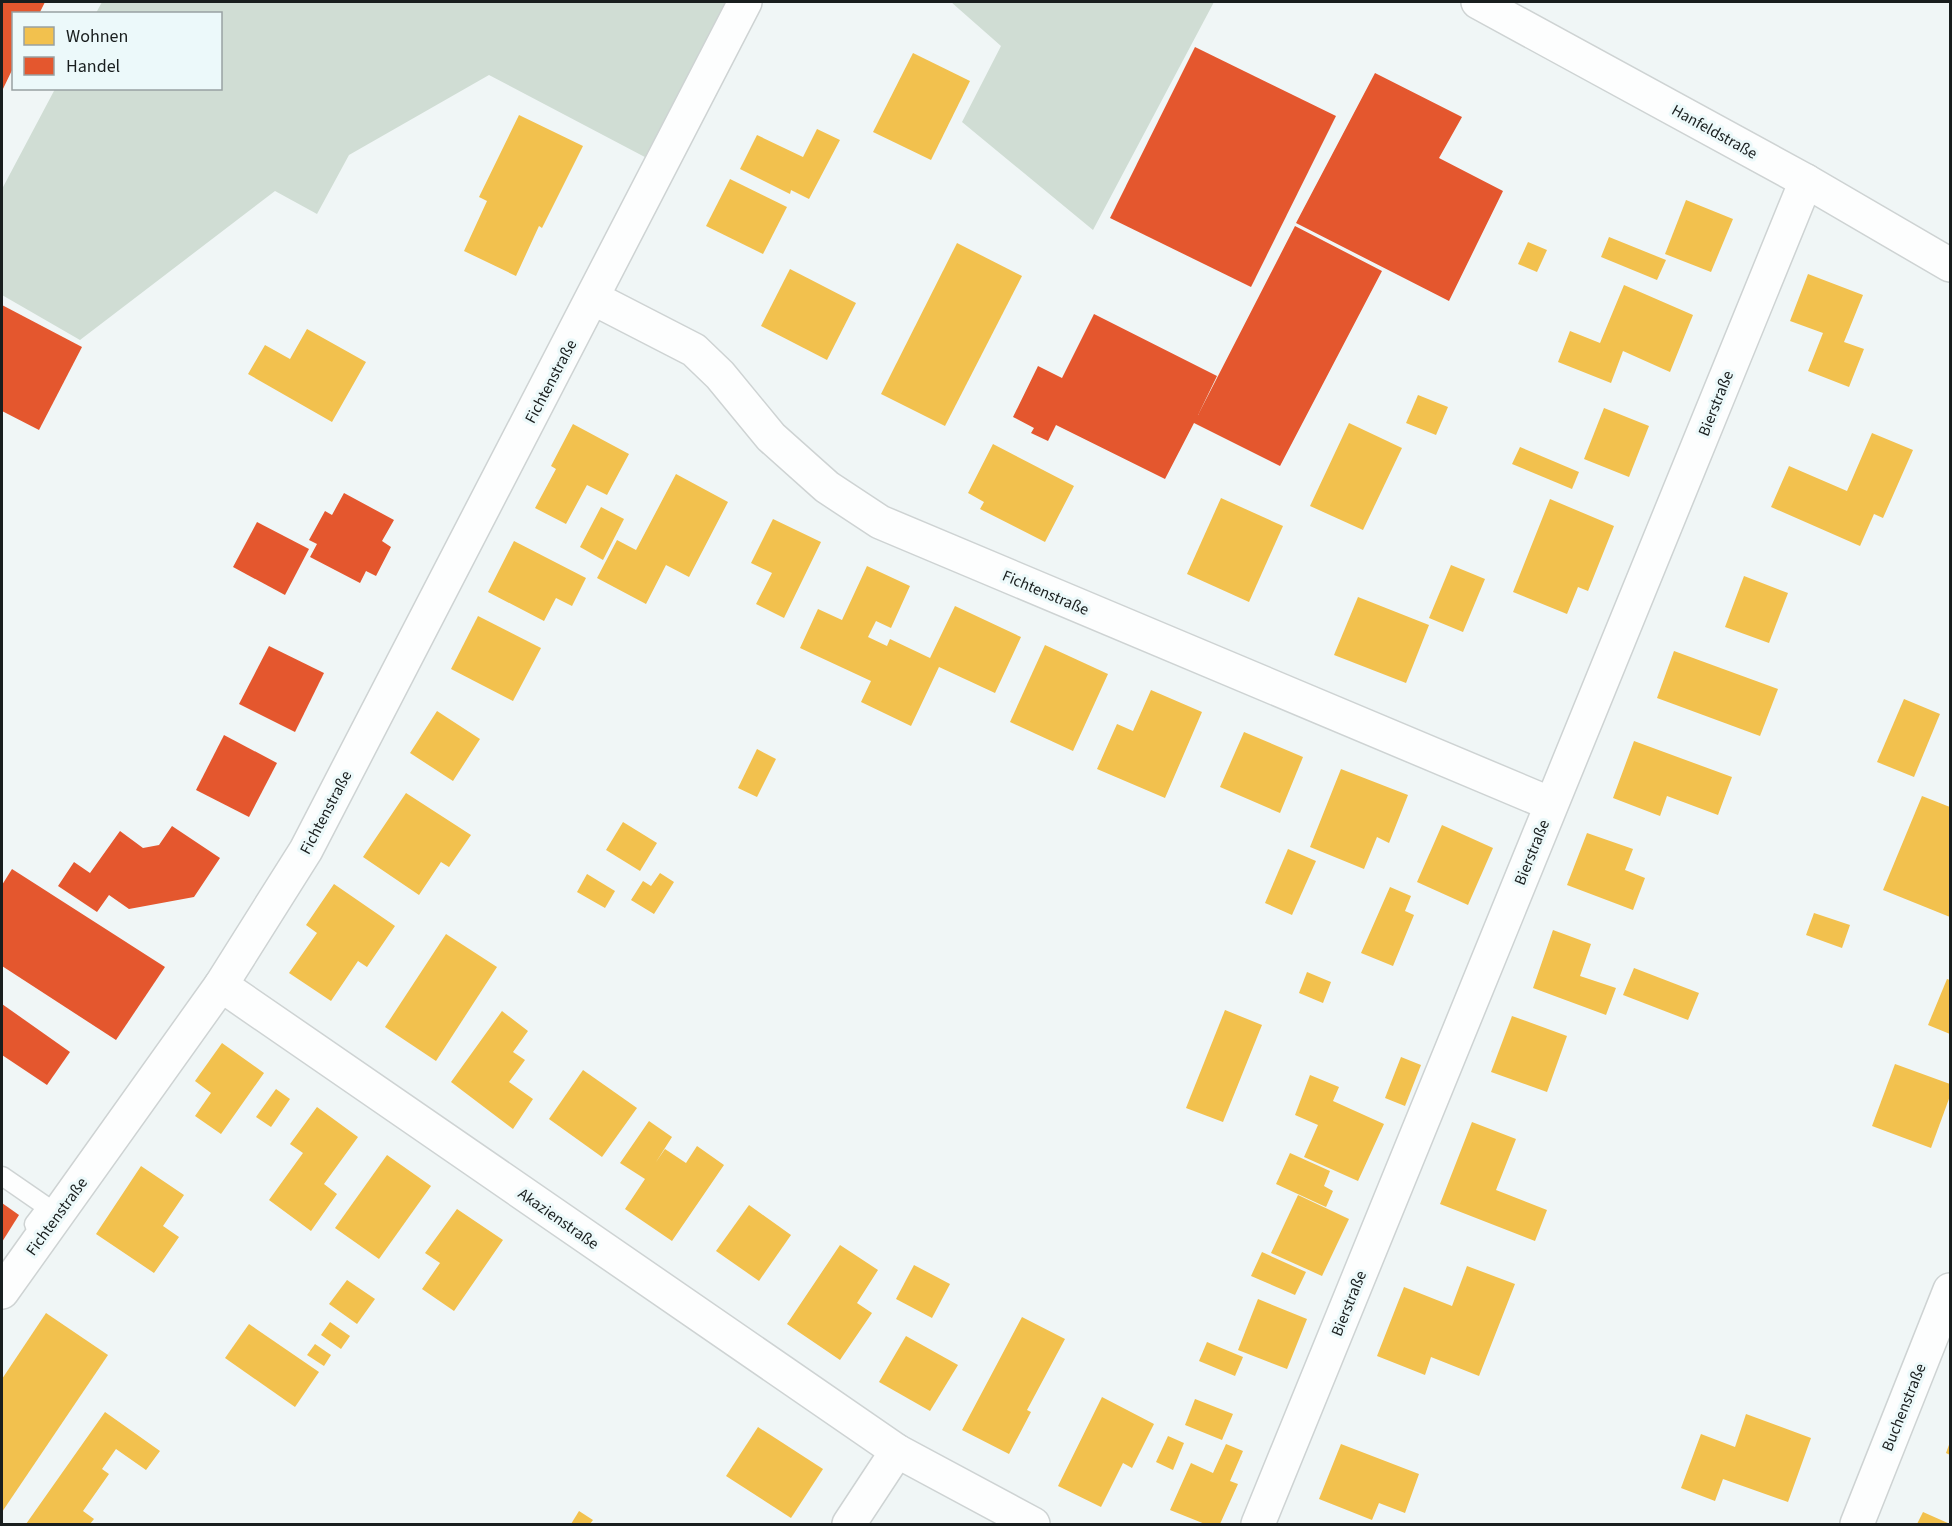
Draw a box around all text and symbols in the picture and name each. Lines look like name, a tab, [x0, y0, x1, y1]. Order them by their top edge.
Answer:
legend	[12, 12, 222, 90]
text: Wohnen	[66, 24, 128, 49]
text: Handel	[66, 54, 120, 79]
street label: Hanfeldstraße	[1668, 99, 1761, 165]
street label: Fichtenstraße	[520, 336, 582, 427]
street label: Bierstraße	[1693, 367, 1739, 439]
street label: Fichtenstraße	[999, 565, 1092, 621]
street label: Fichtenstraße	[295, 767, 357, 858]
street label: Bierstraße	[1509, 816, 1555, 888]
street label: Fichtenstraße	[21, 1173, 93, 1260]
street label: Akazienstraße	[514, 1183, 603, 1255]
street label: Bierstraße	[1326, 1267, 1372, 1339]
street label: Buchenstraße	[1876, 1360, 1932, 1455]

